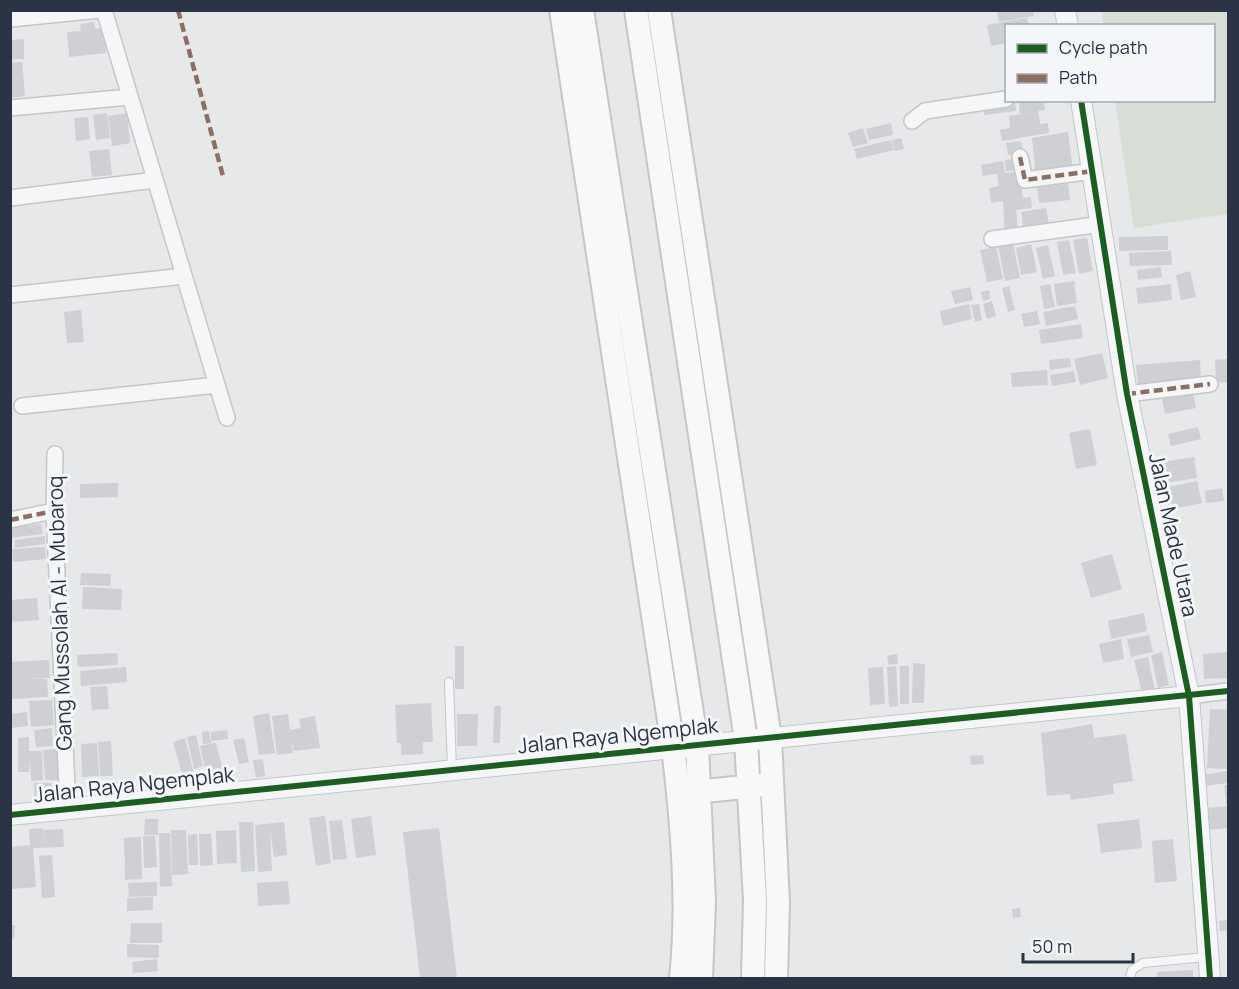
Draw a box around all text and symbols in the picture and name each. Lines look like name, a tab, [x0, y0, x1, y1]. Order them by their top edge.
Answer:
legend	[1005, 24, 1215, 102]
text: Cycle path	[1059, 35, 1148, 59]
text: Path	[1059, 65, 1097, 89]
street label: Jalan Made Utara	[1143, 450, 1205, 619]
street label: Gang Mussolah Al - Mubaroq	[40, 475, 78, 751]
street label: Jalan Raya Ngemplak	[516, 710, 720, 759]
street label: Jalan Raya Ngemplak	[32, 759, 236, 808]
scale bar	[1023, 926, 1132, 964]
text: 50 m	[1032, 934, 1072, 958]

